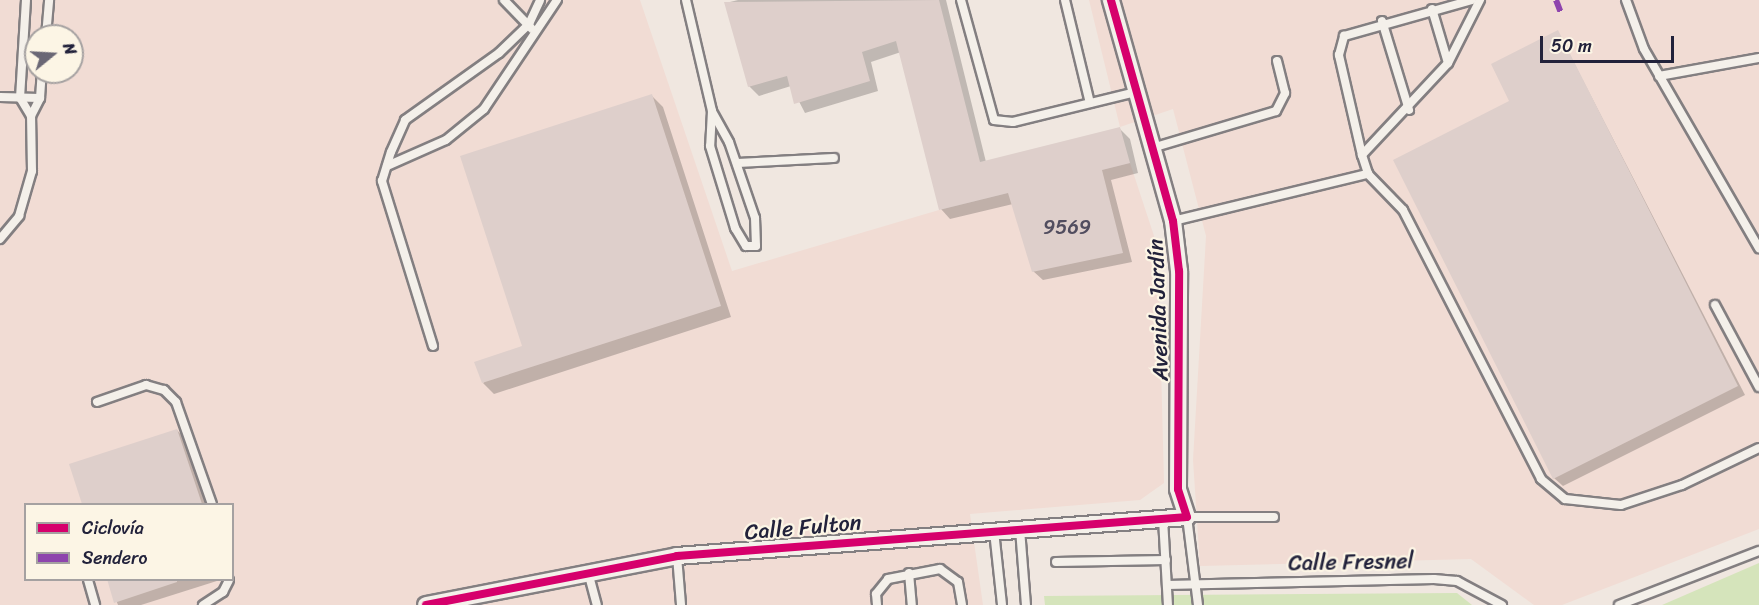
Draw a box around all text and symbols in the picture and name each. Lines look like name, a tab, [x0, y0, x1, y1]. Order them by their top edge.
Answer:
north arrow	[24, 24, 84, 84]
scale bar	[1543, 24, 1676, 62]
text: 50 m	[1551, 30, 1592, 62]
text: N	[54, 39, 85, 59]
house number: 9569	[1043, 215, 1091, 239]
street label: Avenida Jardín	[1142, 238, 1174, 382]
legend	[24, 503, 234, 581]
street label: Calle Fulton	[744, 509, 862, 545]
text: Ciclovía	[82, 512, 144, 544]
text: Sendero	[82, 542, 147, 574]
street label: Calle Fresnel	[1288, 548, 1414, 576]

